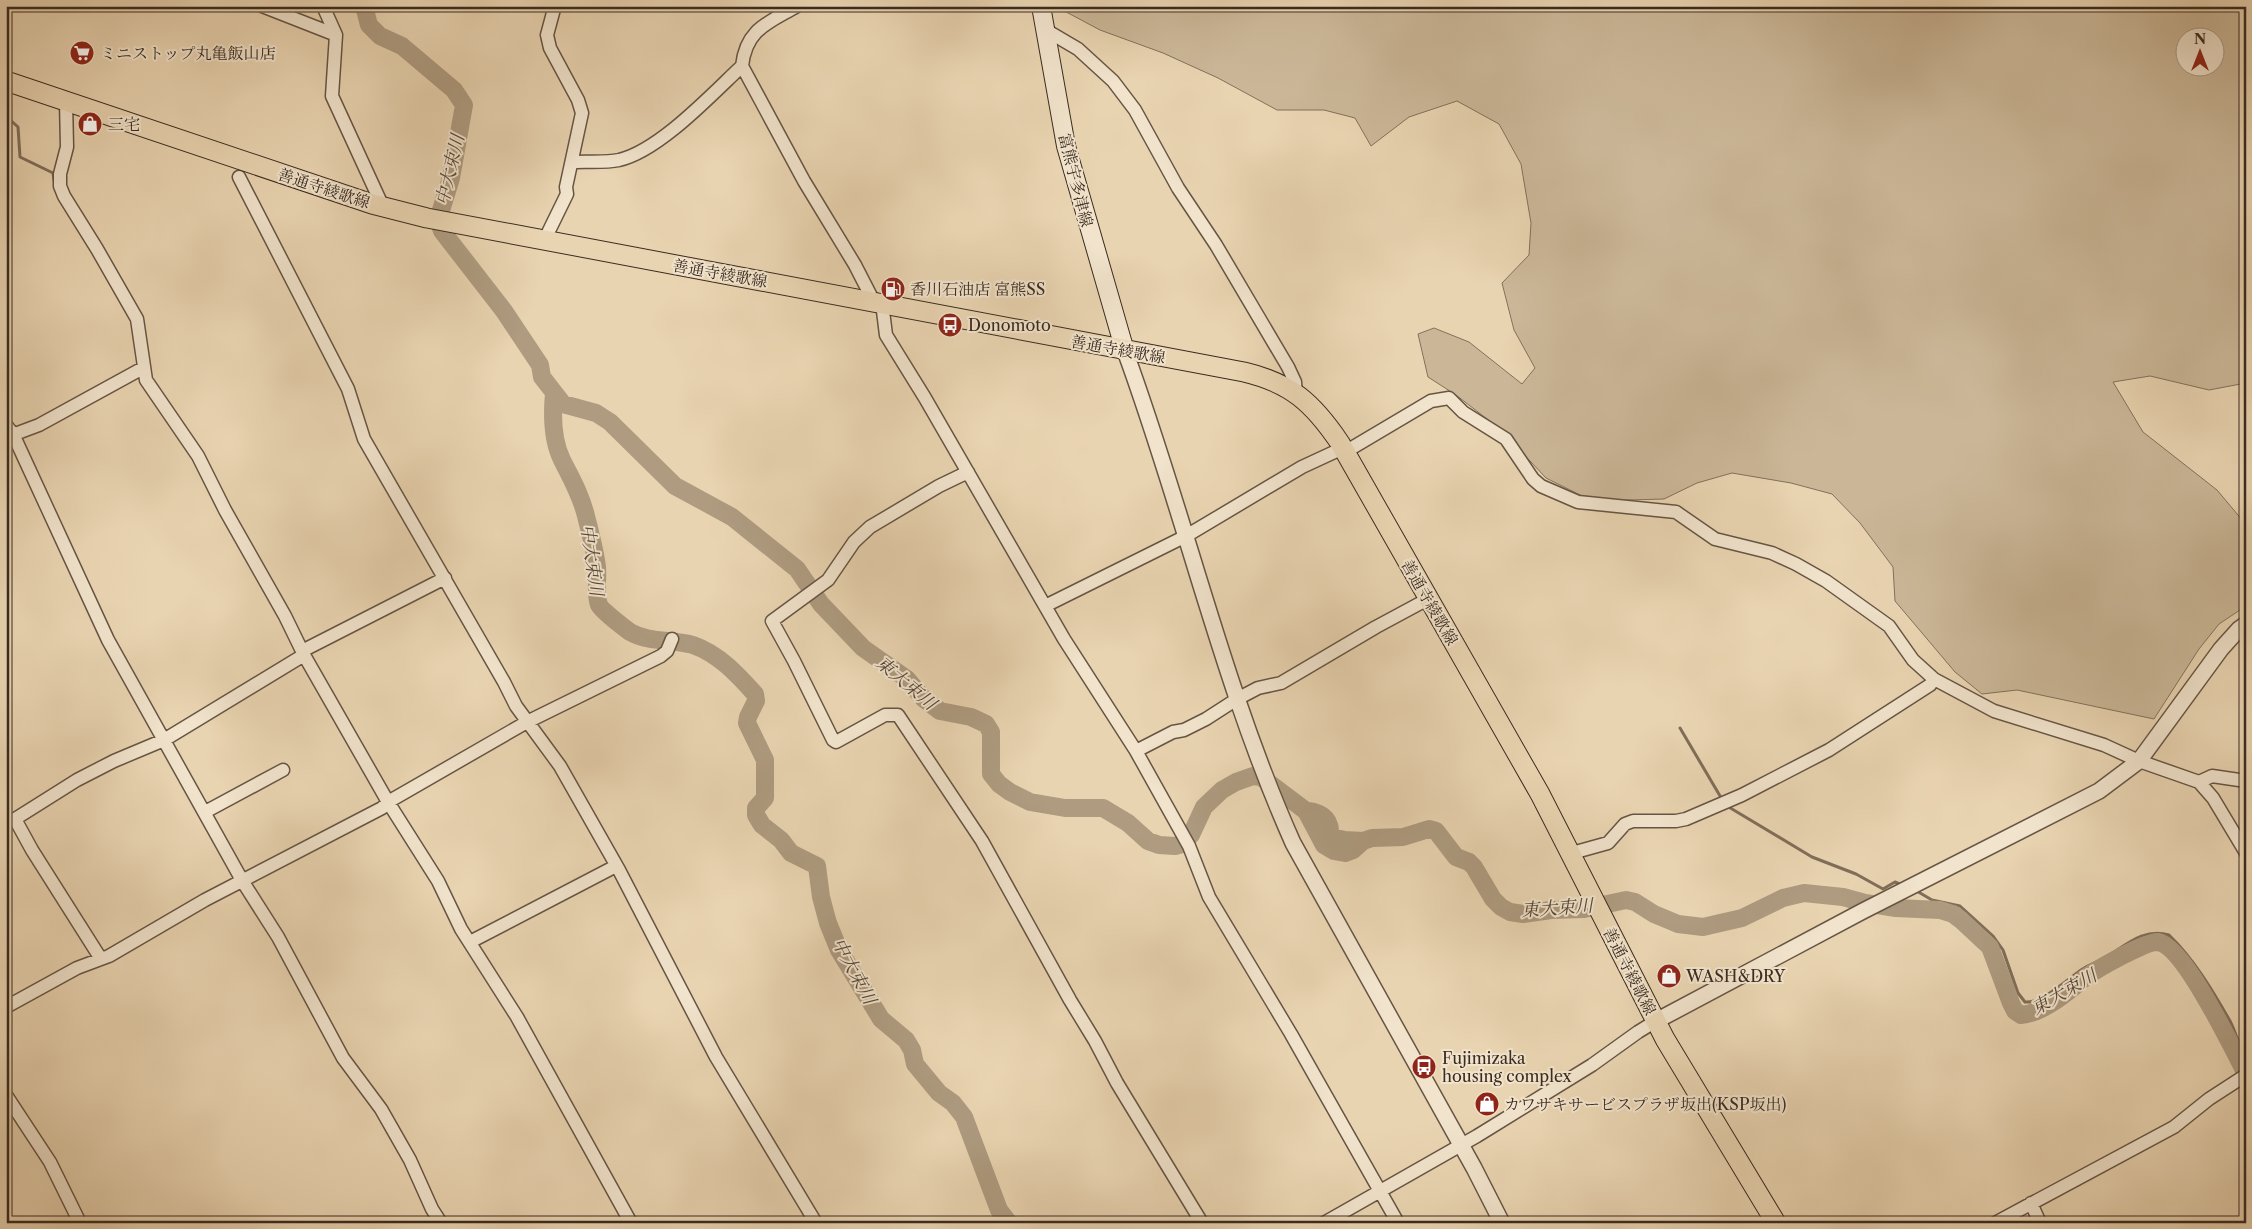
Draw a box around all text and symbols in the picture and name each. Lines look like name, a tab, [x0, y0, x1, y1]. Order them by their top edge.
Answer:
north arrow	[2174, 28, 2224, 78]
text: N	[2194, 30, 2206, 48]
supermarket icon: ミニストップ丸亀飯山店	[69, 40, 95, 66]
place label: ミニストップ丸亀飯山店	[100, 43, 276, 63]
shop icon: 三宅	[77, 111, 103, 137]
place label: 三宅	[108, 114, 140, 134]
water label: 中大束川	[431, 130, 469, 208]
street label: 富熊宇多津線	[1055, 131, 1097, 229]
street label: 善通寺綾歌線	[275, 164, 373, 212]
street label: 善通寺綾歌線	[671, 255, 769, 291]
fuel station icon: 香川石油店 富熊SS	[880, 276, 906, 302]
place label: 香川石油店 富熊SS	[910, 279, 1045, 299]
bus stop icon: Donomoto	[937, 312, 963, 338]
place label: Donomoto	[968, 315, 1051, 335]
street label: 善通寺綾歌線	[1069, 331, 1167, 367]
water label: 中大束川	[576, 523, 608, 599]
street label: 善通寺綾歌線	[1397, 555, 1463, 649]
water label: 東大束川	[871, 651, 942, 716]
water label: 東大束川	[1520, 894, 1596, 921]
street label: 善通寺綾歌線	[1599, 924, 1661, 1018]
water label: 中大束川	[827, 934, 882, 1010]
shop icon: WASH&DRY	[1656, 963, 1682, 989]
water label: 東大束川	[2027, 963, 2102, 1020]
place label: WASH&DRY	[1685, 966, 1786, 986]
place label: Fujimizaka housing complex	[1442, 1048, 1572, 1086]
bus stop icon: Fujimizaka housing complex	[1411, 1054, 1437, 1080]
shop icon: カワサキサービスプラザ坂出(KSP坂出)	[1474, 1091, 1500, 1117]
place label: カワサキサービスプラザ坂出(KSP坂出)	[1504, 1094, 1786, 1114]

